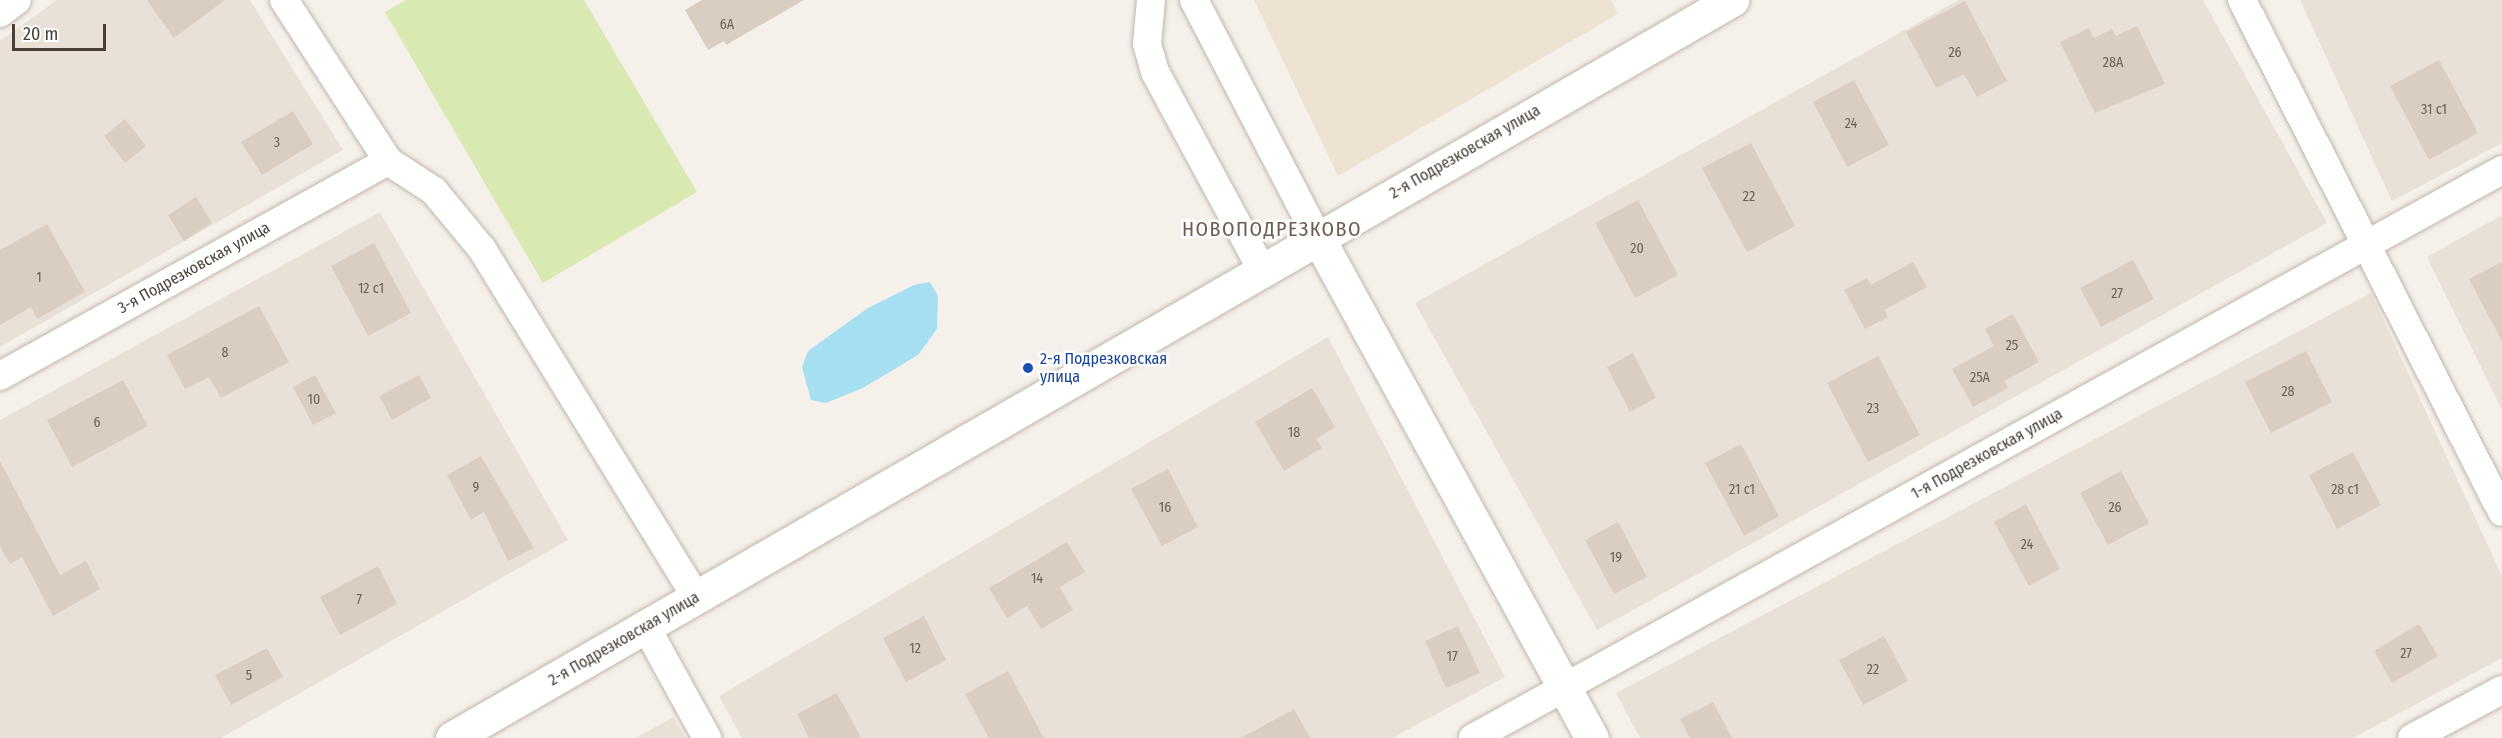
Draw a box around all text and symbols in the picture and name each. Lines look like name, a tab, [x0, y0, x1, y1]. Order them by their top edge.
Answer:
scale bar	[15, 12, 110, 50]
house number: 6А	[720, 17, 734, 33]
text: 20 m	[23, 23, 58, 45]
house number: 26	[1948, 45, 1962, 61]
house number: 28А	[2103, 55, 2123, 71]
street label: 2-я Подрезковская улица	[1386, 101, 1544, 203]
house number: 31 с1	[2421, 102, 2447, 118]
house number: 24	[1845, 116, 1857, 132]
house number: 3	[274, 135, 280, 151]
house number: 22	[1743, 189, 1755, 205]
district label: НОВОПОДРЕЗКОВО	[1182, 217, 1362, 241]
street label: 3-я Подрезковская улица	[114, 218, 274, 318]
house number: 20	[1630, 241, 1644, 257]
house number: 1	[36, 270, 42, 286]
house number: 12 с1	[358, 281, 384, 297]
house number: 27	[2111, 286, 2123, 302]
house number: 25	[2006, 338, 2018, 354]
house number: 8	[222, 345, 228, 361]
place label: 2-я Подрезковская улица	[1040, 349, 1167, 387]
marker: 2-я Подрезковская улица	[1021, 361, 1035, 375]
house number: 25А	[1970, 370, 1990, 386]
house number: 28	[2281, 384, 2295, 400]
house number: 10	[308, 392, 320, 408]
house number: 23	[1867, 401, 1879, 417]
street label: 1-я Подрезковская улица	[1908, 404, 2066, 504]
house number: 6	[94, 415, 100, 431]
house number: 18	[1288, 425, 1300, 441]
house number: 9	[473, 480, 479, 496]
house number: 21 с1	[1729, 482, 1755, 498]
house number: 28 с1	[2331, 482, 2359, 498]
house number: 16	[1159, 500, 1171, 516]
house number: 26	[2108, 500, 2122, 516]
house number: 24	[2021, 537, 2033, 553]
house number: 19	[1610, 550, 1622, 566]
house number: 14	[1031, 571, 1043, 587]
street label: 2-я Подрезковская улица	[545, 588, 703, 690]
house number: 7	[356, 592, 362, 608]
house number: 12	[909, 641, 921, 657]
house number: 27	[2400, 646, 2412, 662]
house number: 17	[1446, 649, 1458, 665]
house number: 22	[1867, 662, 1879, 678]
house number: 5	[246, 668, 252, 684]

